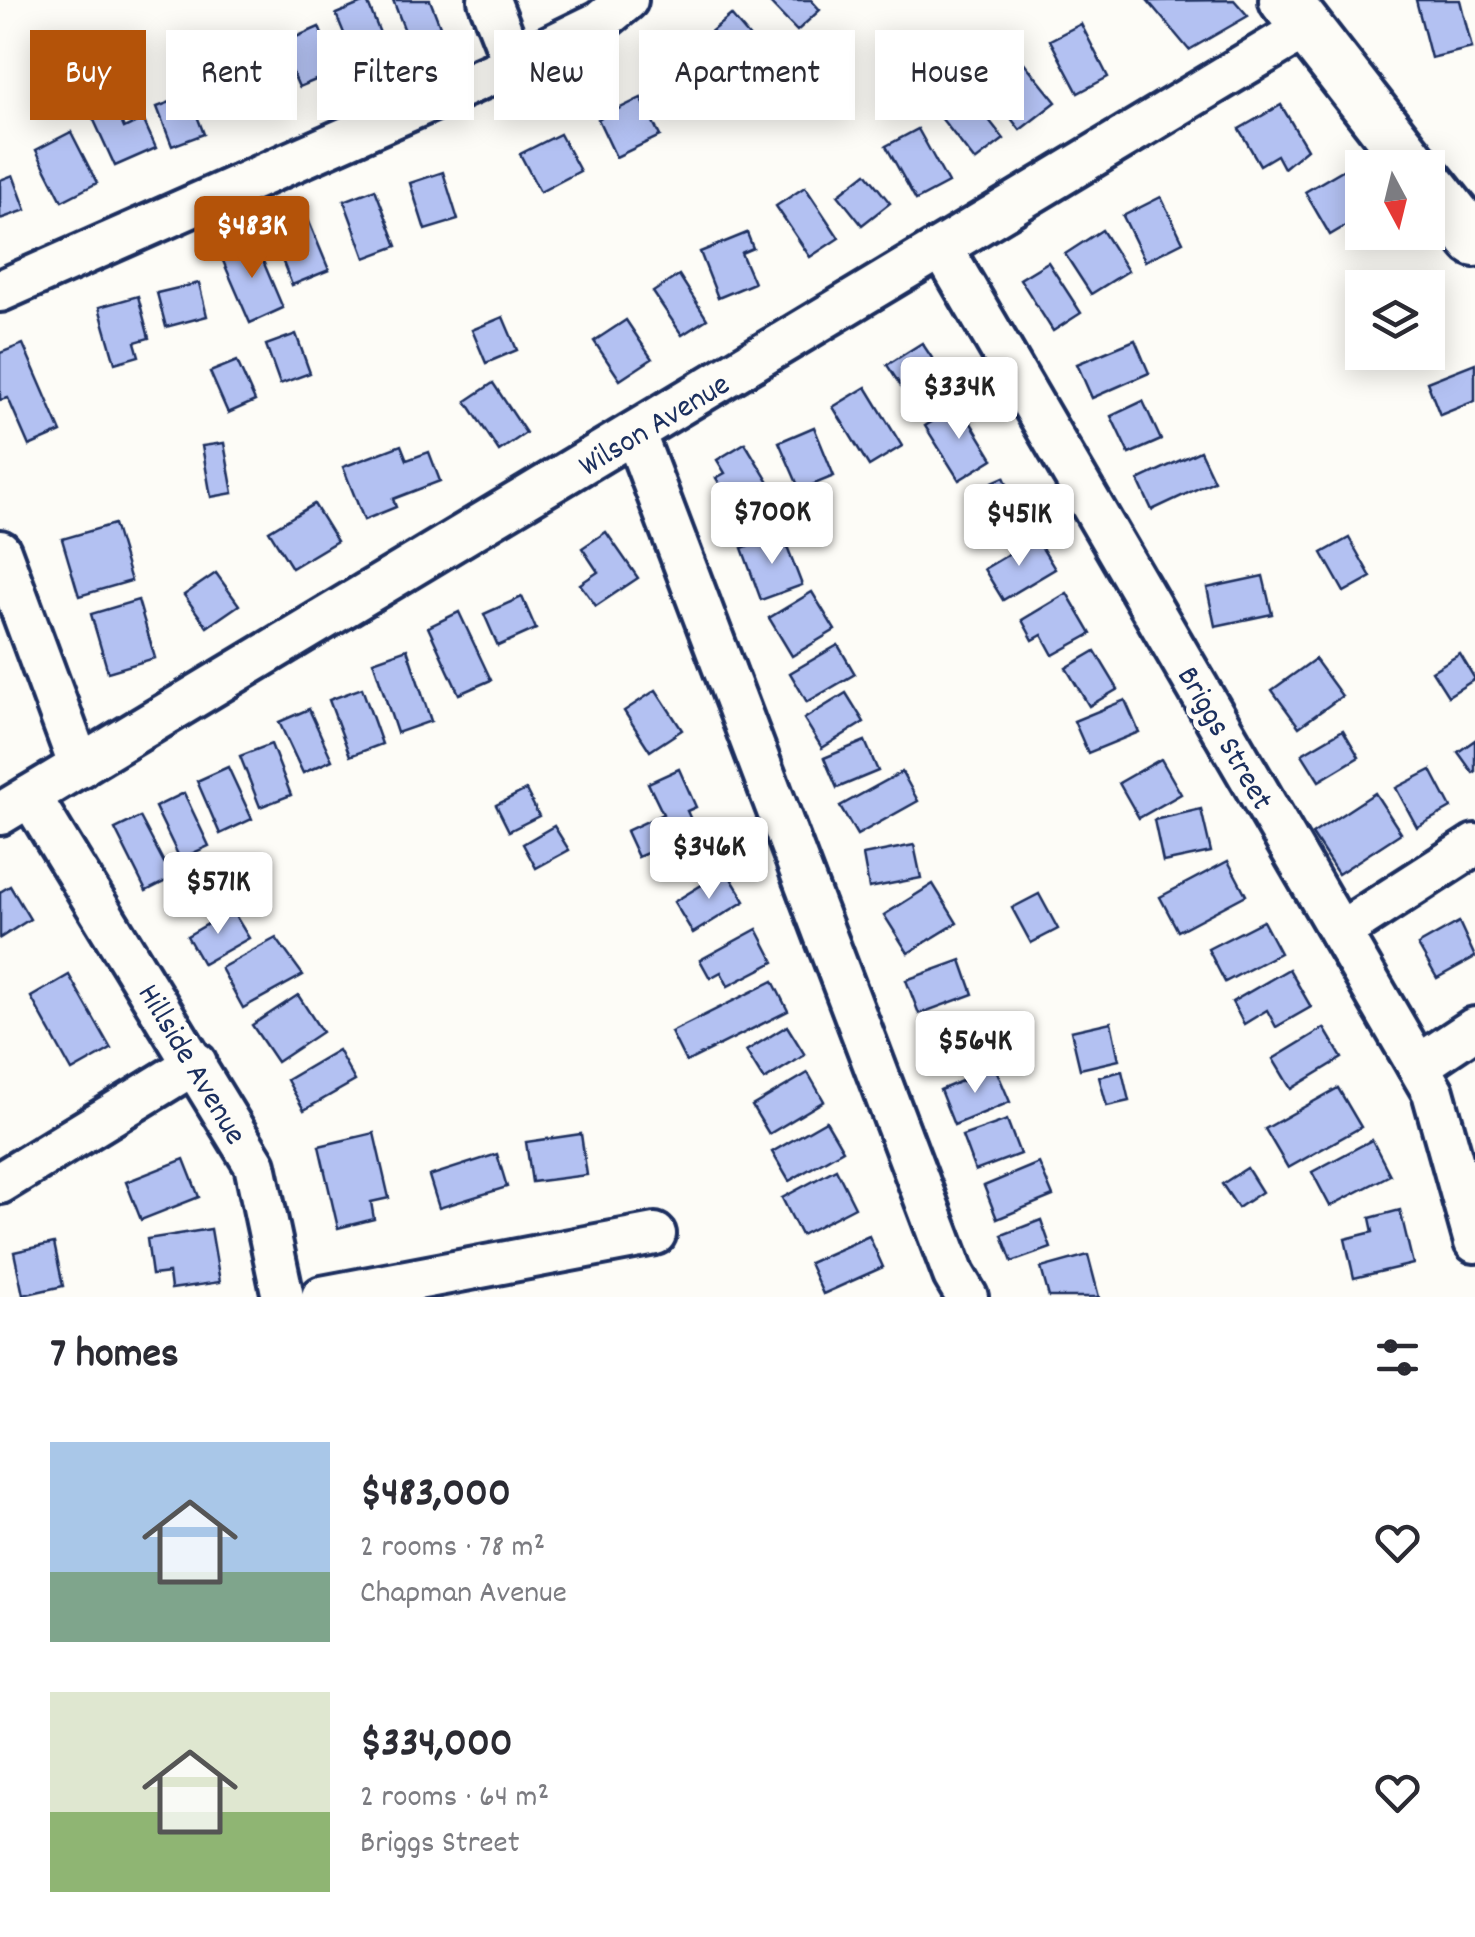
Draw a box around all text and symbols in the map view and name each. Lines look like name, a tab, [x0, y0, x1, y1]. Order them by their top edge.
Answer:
chip: Buy	[30, 30, 146, 120]
chip: Rent	[166, 30, 297, 120]
chip: Filters	[317, 30, 474, 120]
chip: New	[494, 30, 619, 120]
chip: Apartment	[639, 30, 855, 120]
chip: House	[875, 30, 1024, 120]
north arrow	[1345, 150, 1445, 250]
map controls	[1345, 150, 1445, 370]
pin: $483K	[182, 196, 322, 281]
text: $483K	[216, 205, 288, 251]
button: layers	[1345, 270, 1445, 370]
pin: $334K	[889, 357, 1029, 442]
street label: Wilson Avenue	[571, 364, 740, 491]
text: $334K	[923, 366, 995, 412]
pin: $700K	[702, 482, 842, 567]
pin: $451K	[949, 484, 1089, 569]
text: $700K	[733, 491, 811, 537]
text: $451K	[986, 493, 1052, 539]
street label: Briggs Street	[1163, 659, 1283, 820]
pin: $346K	[639, 817, 779, 902]
text: $346K	[672, 826, 746, 872]
pin: $571K	[148, 852, 288, 937]
text: $571K	[185, 861, 251, 907]
street label: Hillside Avenue	[123, 976, 256, 1155]
pin: $564K	[905, 1011, 1045, 1096]
text: $564K	[938, 1020, 1012, 1066]
text: 7 homes	[50, 1327, 179, 1387]
icon: filters	[1370, 1330, 1425, 1385]
text: $483,000	[360, 1466, 511, 1526]
icon: home	[130, 1482, 250, 1602]
icon: heart	[1370, 1515, 1425, 1570]
text: 2 rooms · 78 m²	[360, 1526, 545, 1572]
text: Chapman Avenue	[360, 1572, 567, 1618]
text: $334,000	[360, 1716, 513, 1776]
icon: home	[130, 1732, 250, 1852]
icon: heart	[1370, 1765, 1425, 1820]
text: 2 rooms · 64 m²	[360, 1776, 549, 1822]
text: Briggs Street	[360, 1822, 520, 1868]

